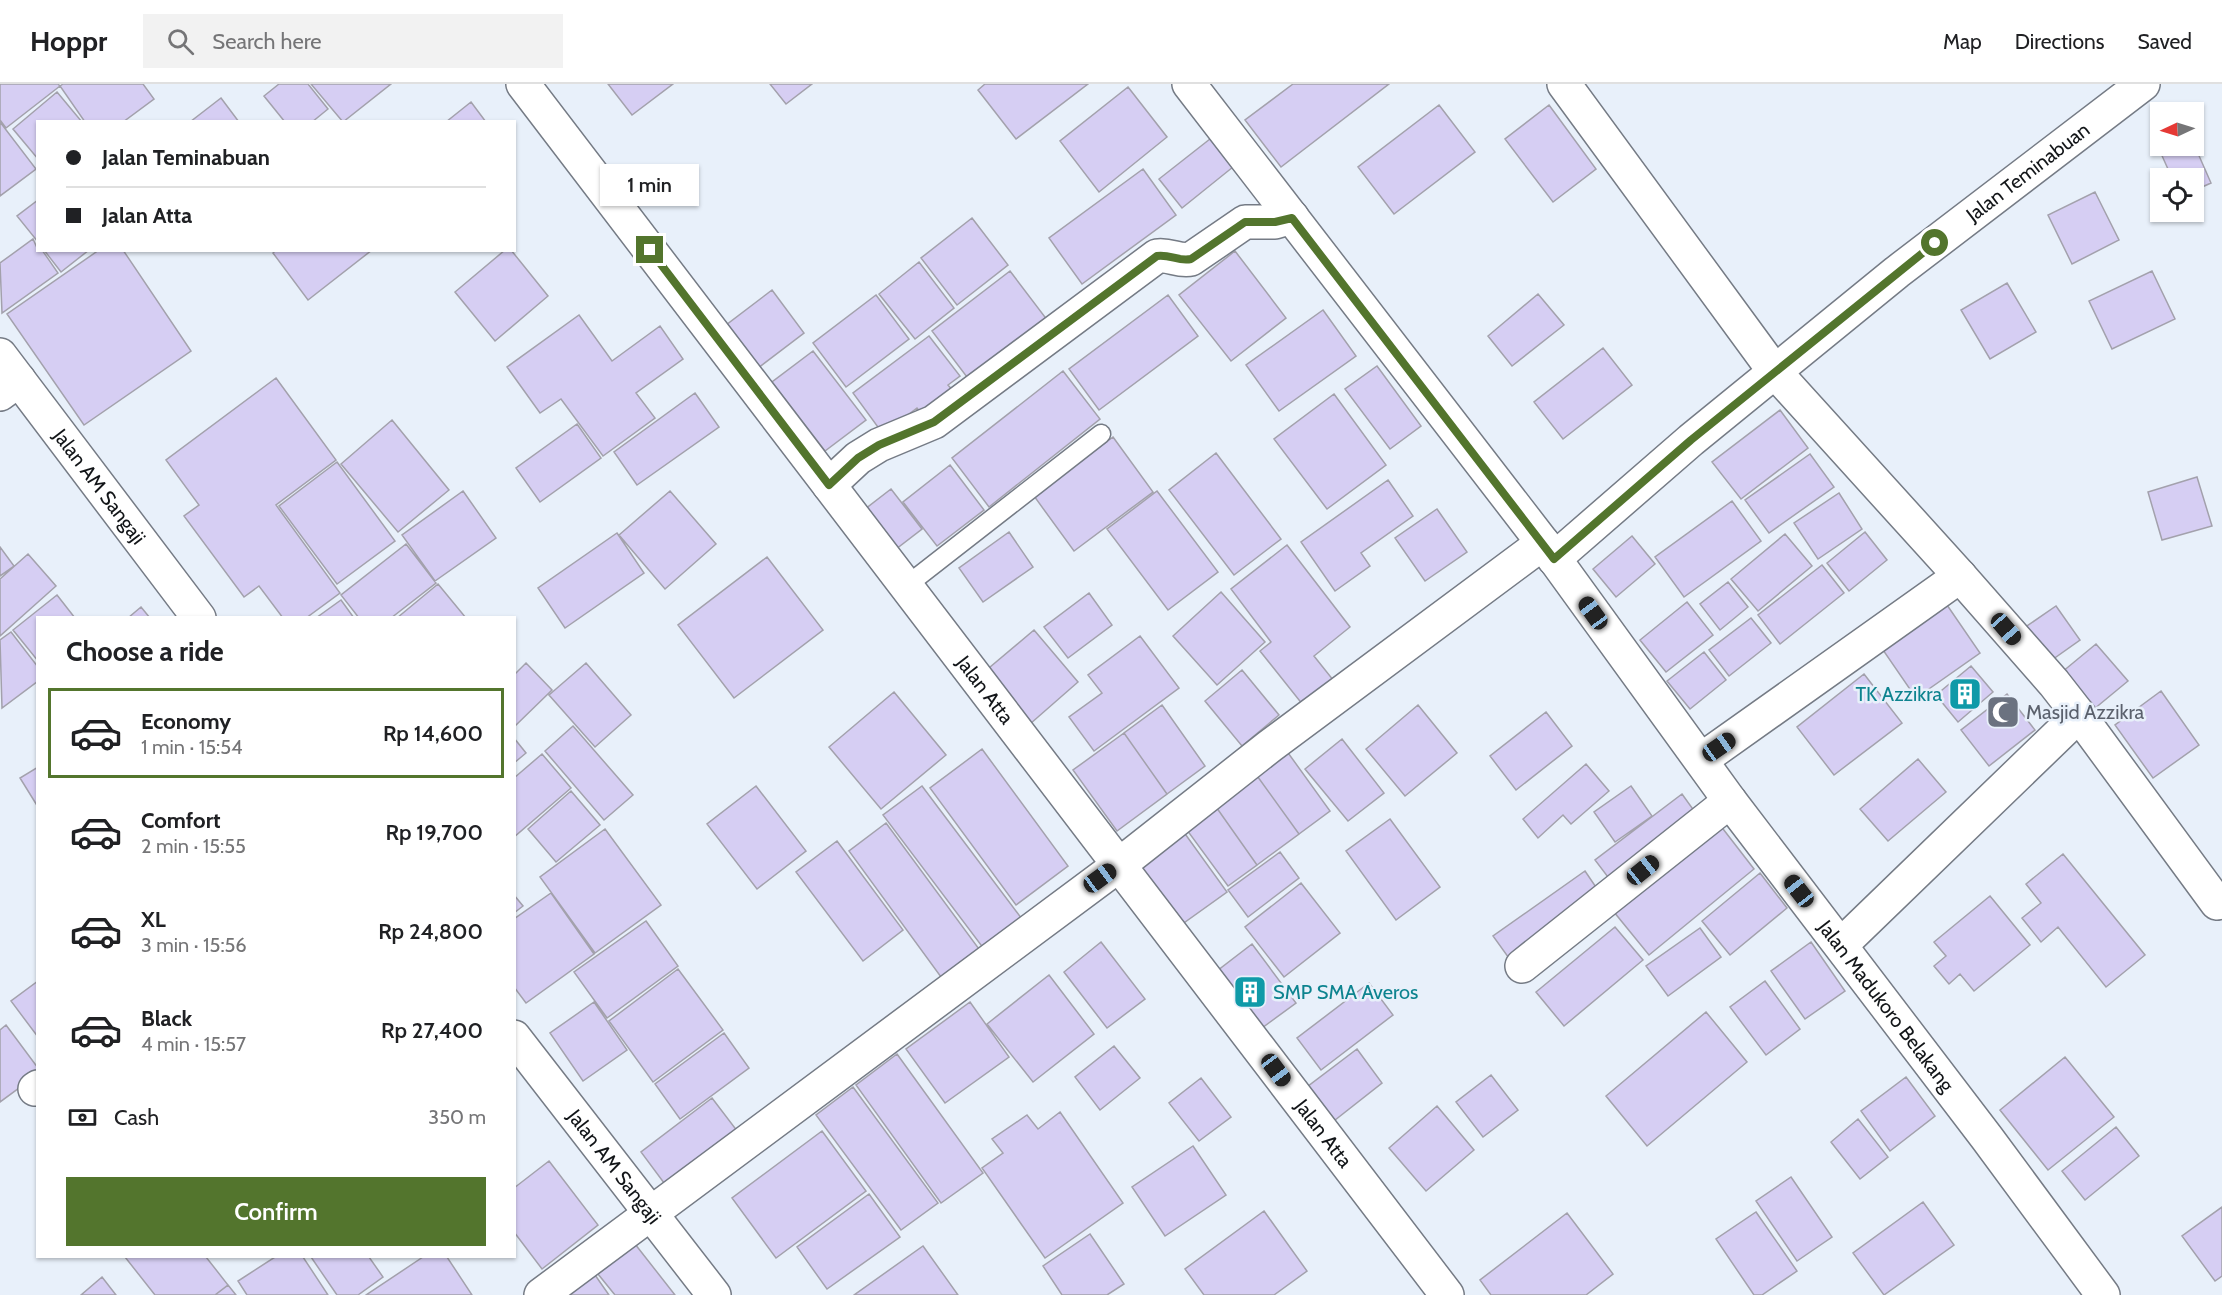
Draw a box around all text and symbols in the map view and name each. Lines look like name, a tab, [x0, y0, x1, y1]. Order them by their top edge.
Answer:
search box	[143, 14, 563, 68]
text: Hoppr	[30, 24, 107, 58]
icon: search	[164, 25, 197, 58]
text: Search here	[212, 28, 322, 55]
text: Map	[1943, 29, 1982, 54]
text: Directions	[2015, 29, 2104, 54]
text: Saved	[2137, 29, 2192, 54]
north arrow	[2150, 102, 2204, 156]
map controls	[2150, 102, 2204, 222]
street label: Jalan Teminabuan	[1961, 117, 2094, 227]
text: Jalan Teminabuan	[102, 144, 270, 171]
callout: 1 min	[600, 163, 700, 205]
button: locate	[2150, 168, 2204, 222]
text: 1 min	[627, 173, 672, 197]
text: Jalan Atta	[102, 202, 192, 229]
route start	[1921, 229, 1948, 256]
route end	[636, 236, 663, 263]
street label: Jalan AM Sangaji	[48, 423, 151, 549]
car	[1575, 593, 1611, 633]
car	[1987, 610, 2025, 648]
text: Choose a ride	[66, 635, 224, 668]
street label: Jalan Atta	[951, 650, 1019, 729]
building icon: TK Azzikra	[1947, 676, 1983, 712]
place label: TK Azzikra	[1855, 682, 1942, 706]
mosque icon: Masjid Azzikra	[1985, 694, 2021, 730]
place label: Masjid Azzikra	[2026, 700, 2145, 724]
icon: car	[69, 706, 123, 760]
text: Economy	[141, 708, 231, 735]
text: Rp 14,600	[383, 720, 483, 747]
car	[1699, 729, 1739, 765]
text: 1 min · 15:54	[141, 735, 243, 759]
icon: car	[69, 805, 123, 859]
text: Comfort	[141, 807, 220, 834]
text: Rp 19,700	[386, 819, 483, 846]
text: 2 min · 15:55	[141, 834, 246, 858]
car	[1623, 852, 1663, 888]
car	[1080, 860, 1120, 896]
car	[1781, 871, 1817, 911]
icon: car	[69, 904, 123, 958]
text: XL	[141, 906, 166, 933]
street label: Jalan Madukoro Belakang	[1813, 915, 1960, 1097]
text: Rp 24,800	[378, 918, 483, 945]
text: 3 min · 15:56	[141, 933, 247, 957]
building icon: SMP SMA Averos	[1232, 974, 1268, 1010]
place label: SMP SMA Averos	[1273, 980, 1418, 1004]
icon: car	[69, 1003, 123, 1057]
text: Black	[141, 1005, 192, 1032]
text: Rp 27,400	[381, 1017, 483, 1044]
text: 4 min · 15:57	[141, 1032, 246, 1056]
car	[1258, 1050, 1294, 1090]
street label: Jalan Atta	[1289, 1094, 1358, 1173]
icon: cash	[66, 1101, 99, 1134]
text: Cash	[114, 1104, 159, 1131]
street label: Jalan AM Sangaji	[562, 1104, 666, 1229]
text: 350 m	[428, 1105, 486, 1129]
button: Confirm	[66, 1177, 486, 1246]

